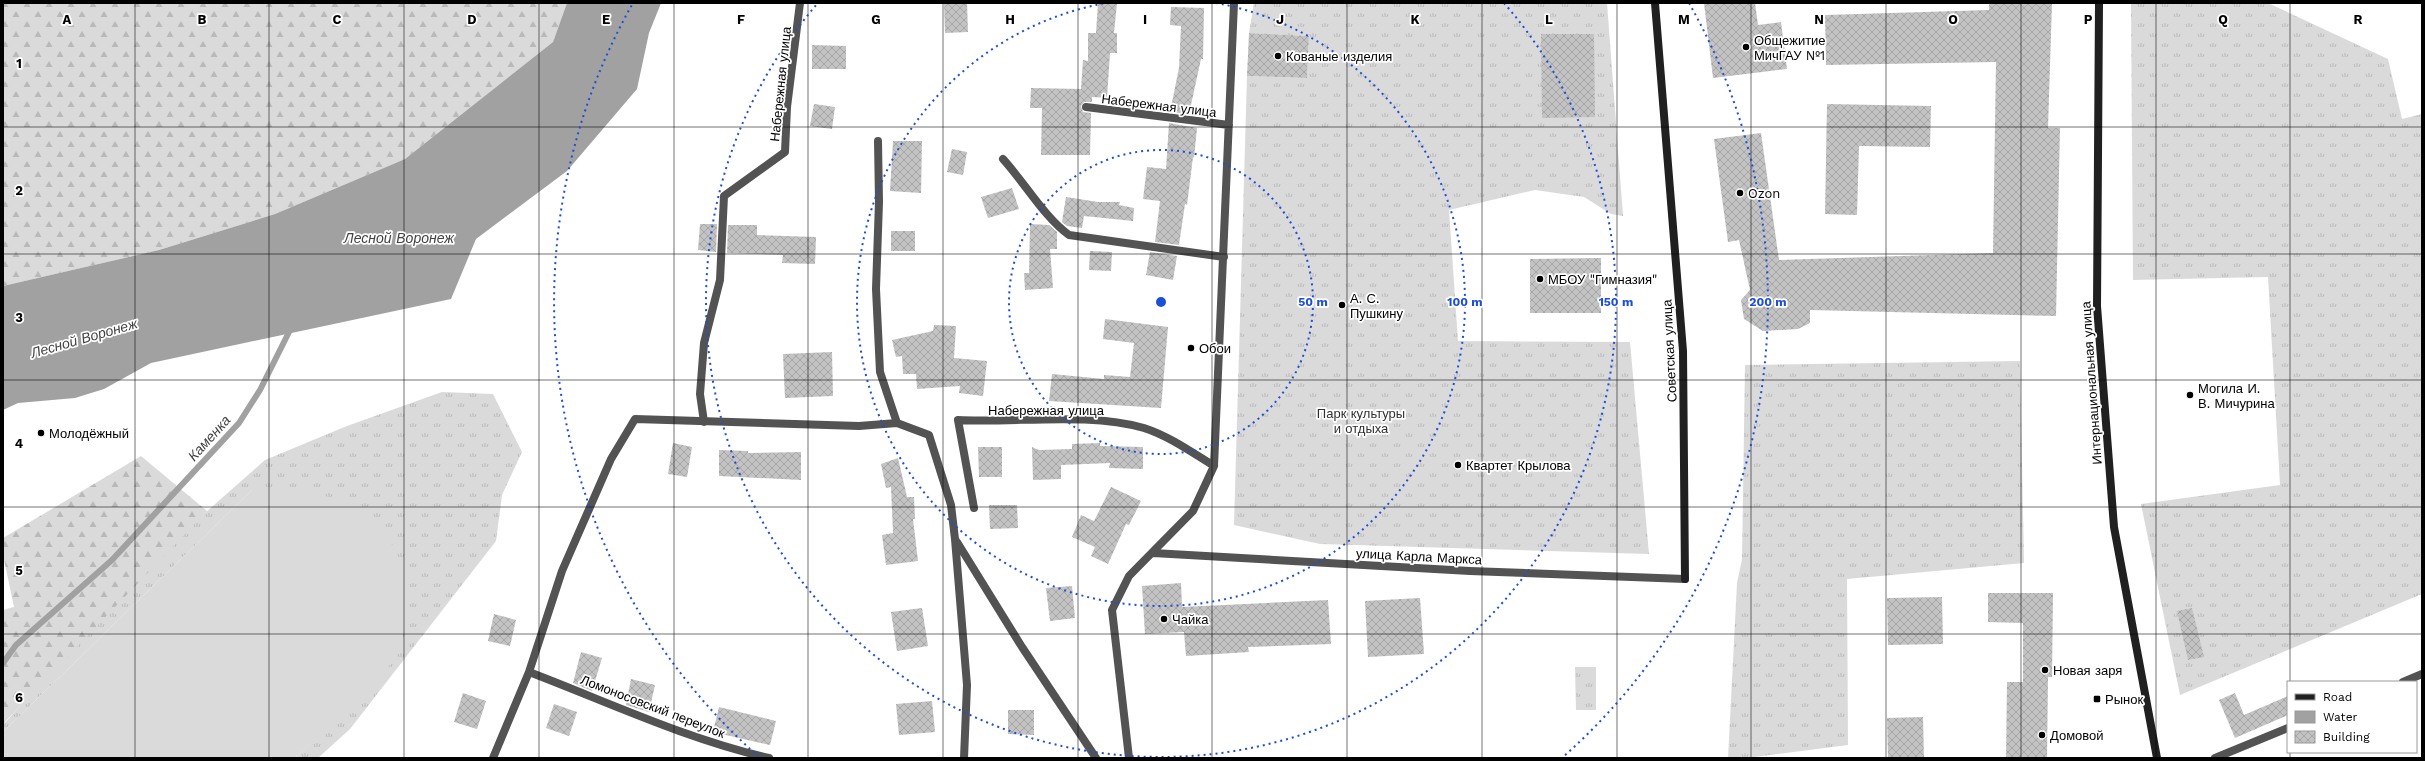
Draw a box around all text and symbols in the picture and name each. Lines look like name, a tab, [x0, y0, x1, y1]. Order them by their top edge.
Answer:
text: A	[63, 12, 72, 27]
text: B	[198, 12, 207, 27]
text: C	[333, 12, 342, 27]
text: D	[467, 12, 477, 27]
text: E	[602, 12, 610, 27]
text: F	[737, 12, 745, 27]
text: G	[871, 12, 881, 27]
text: H	[1005, 12, 1015, 27]
text: I	[1143, 12, 1147, 27]
text: J	[1276, 12, 1284, 27]
text: K	[1410, 12, 1420, 27]
text: L	[1545, 12, 1553, 27]
text: M	[1678, 12, 1690, 27]
text: N	[1814, 12, 1824, 27]
text: O	[1948, 12, 1958, 27]
text: P	[2084, 12, 2093, 27]
text: Q	[2218, 12, 2228, 27]
text: R	[2354, 12, 2363, 27]
street label: Набережная улица	[767, 25, 794, 142]
place label: Общежитие МичГАУ №1	[1754, 33, 1826, 63]
marker: Общежитие МичГАУ №1	[1741, 42, 1751, 52]
place label: Кованые изделия	[1286, 49, 1392, 64]
marker: Кованые изделия	[1273, 51, 1283, 61]
text: 1	[16, 56, 22, 71]
street label: Набережная улица	[1101, 91, 1218, 120]
text: 2	[15, 183, 23, 198]
place label: Ozon	[1748, 186, 1780, 201]
marker: Ozon	[1735, 188, 1745, 198]
water label: Лесной Воронеж	[343, 230, 455, 246]
place label: МБОУ "Гимназия"	[1548, 272, 1657, 287]
marker: МБОУ "Гимназия"	[1535, 274, 1545, 284]
place label: А. С. Пушкину	[1350, 291, 1403, 321]
centre of rings	[1154, 295, 1168, 309]
text: 50 m	[1298, 295, 1328, 309]
text: 100 m	[1447, 295, 1483, 309]
text: 150 m	[1599, 295, 1633, 309]
text: 200 m	[1749, 295, 1787, 309]
street label: Советская улица	[1659, 298, 1680, 403]
marker: А. С. Пушкину	[1337, 300, 1347, 310]
street label: Интернациональная улица	[2078, 300, 2105, 465]
text: 3	[15, 310, 23, 325]
water label: Лесной Воронеж	[28, 315, 140, 361]
place label: Обои	[1199, 341, 1231, 356]
marker: Обои	[1186, 343, 1196, 353]
place label: Могила И. В. Мичурина	[2198, 381, 2275, 411]
marker: Могила И. В. Мичурина	[2185, 390, 2195, 400]
street label: Набережная улица	[988, 403, 1105, 418]
park label: Парк культуры и отдыха	[1317, 406, 1405, 436]
water label: Каменка	[184, 412, 234, 464]
place label: Молодёжный	[49, 426, 129, 441]
marker: Молодёжный	[36, 428, 46, 438]
text: 4	[15, 436, 24, 451]
place label: Квартет Крылова	[1466, 458, 1571, 473]
marker: Квартет Крылова	[1453, 460, 1463, 470]
street label: улица Карла Маркса	[1356, 546, 1483, 567]
text: 5	[15, 563, 23, 578]
place label: Чайка	[1172, 612, 1209, 627]
marker: Чайка	[1159, 614, 1169, 624]
place label: Новая заря	[2053, 663, 2122, 678]
marker: Новая заря	[2040, 665, 2050, 675]
street label: Ломоносовский переулок	[578, 672, 727, 741]
legend	[2287, 681, 2417, 753]
text: 6	[15, 690, 23, 705]
text: Road	[2323, 690, 2352, 704]
place label: Рынок	[2105, 692, 2143, 707]
marker: Рынок	[2092, 694, 2102, 704]
text: Water	[2323, 710, 2358, 724]
place label: Домовой	[2050, 728, 2104, 743]
marker: Домовой	[2037, 730, 2047, 740]
text: Building	[2323, 730, 2370, 744]

